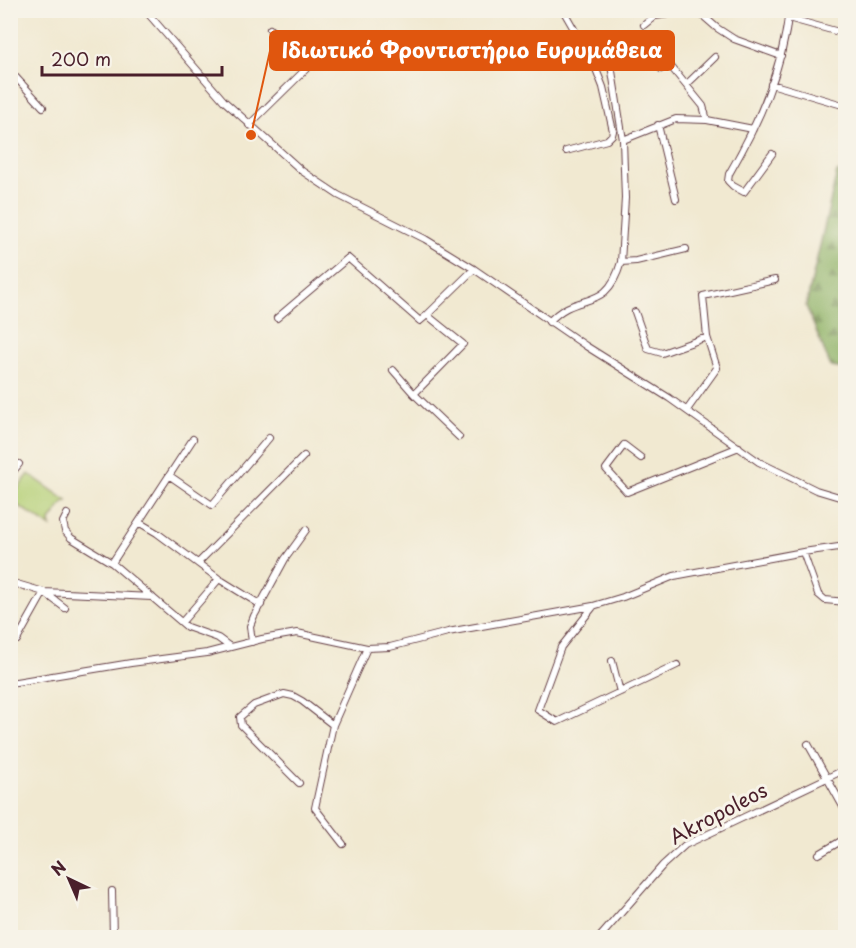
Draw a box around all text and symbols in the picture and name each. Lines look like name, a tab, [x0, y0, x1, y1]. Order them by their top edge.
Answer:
callout: Ιδιωτικό Φροντιστήριο Ευρυμάθεια	[270, 31, 674, 70]
text: Ιδιωτικό Φροντιστήριο Ευρυμάθεια	[282, 33, 663, 65]
scale bar	[42, 39, 222, 77]
text: 200 m	[51, 45, 111, 72]
street label: Akropoleos	[664, 775, 772, 851]
north arrow	[39, 849, 99, 909]
text: N	[45, 854, 71, 881]

